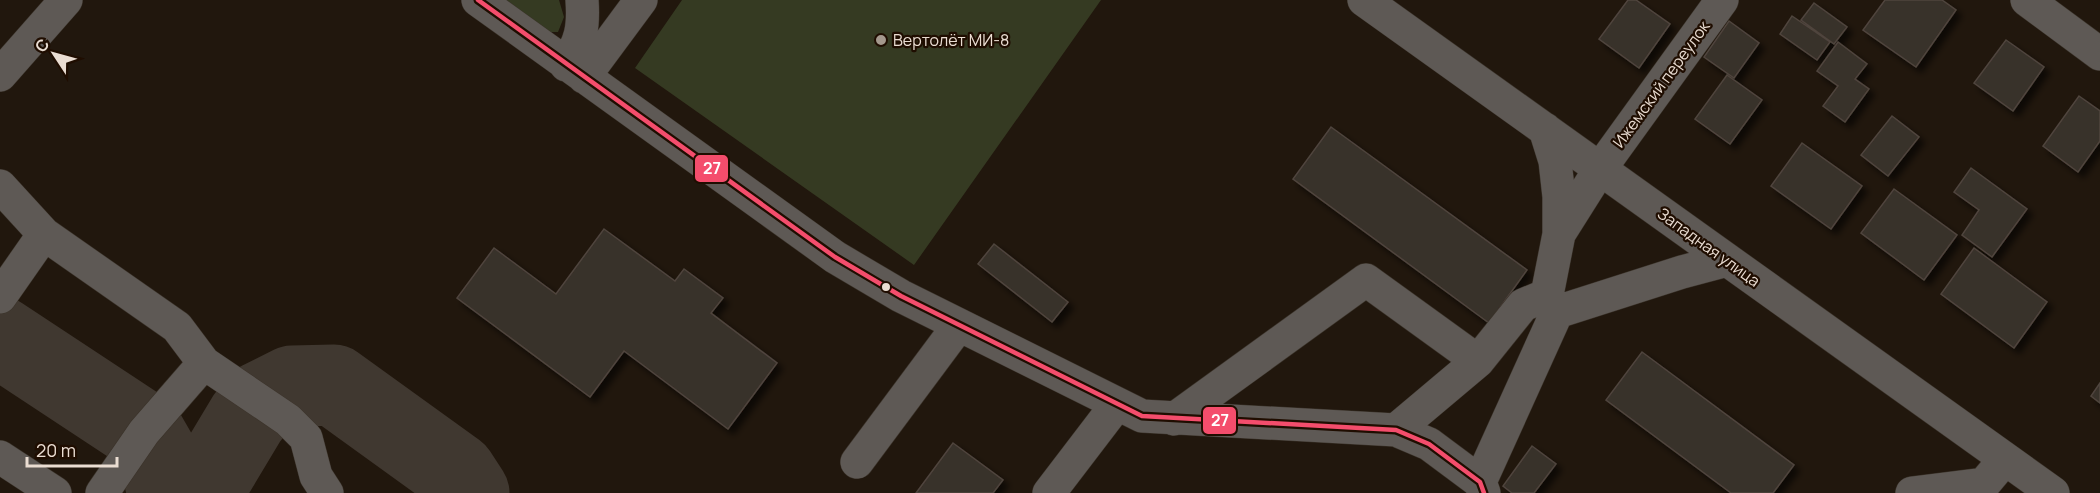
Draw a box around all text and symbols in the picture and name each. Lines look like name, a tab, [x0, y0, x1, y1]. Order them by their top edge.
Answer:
street label: Ижемский переулок	[1607, 15, 1715, 152]
north arrow	[24, 24, 84, 84]
place label: Вертолёт МИ-8	[893, 29, 1009, 51]
marker: Вертолёт МИ-8	[874, 33, 888, 47]
text: С	[29, 34, 54, 56]
line badge: 27	[694, 154, 729, 183]
text: 27	[703, 157, 721, 179]
street label: Западная улица	[1653, 202, 1765, 292]
unlabelled marker	[880, 281, 892, 293]
line badge: 27	[1202, 406, 1237, 435]
text: 27	[1211, 409, 1229, 431]
scale bar	[27, 430, 117, 468]
text: 20 m	[36, 438, 76, 462]

